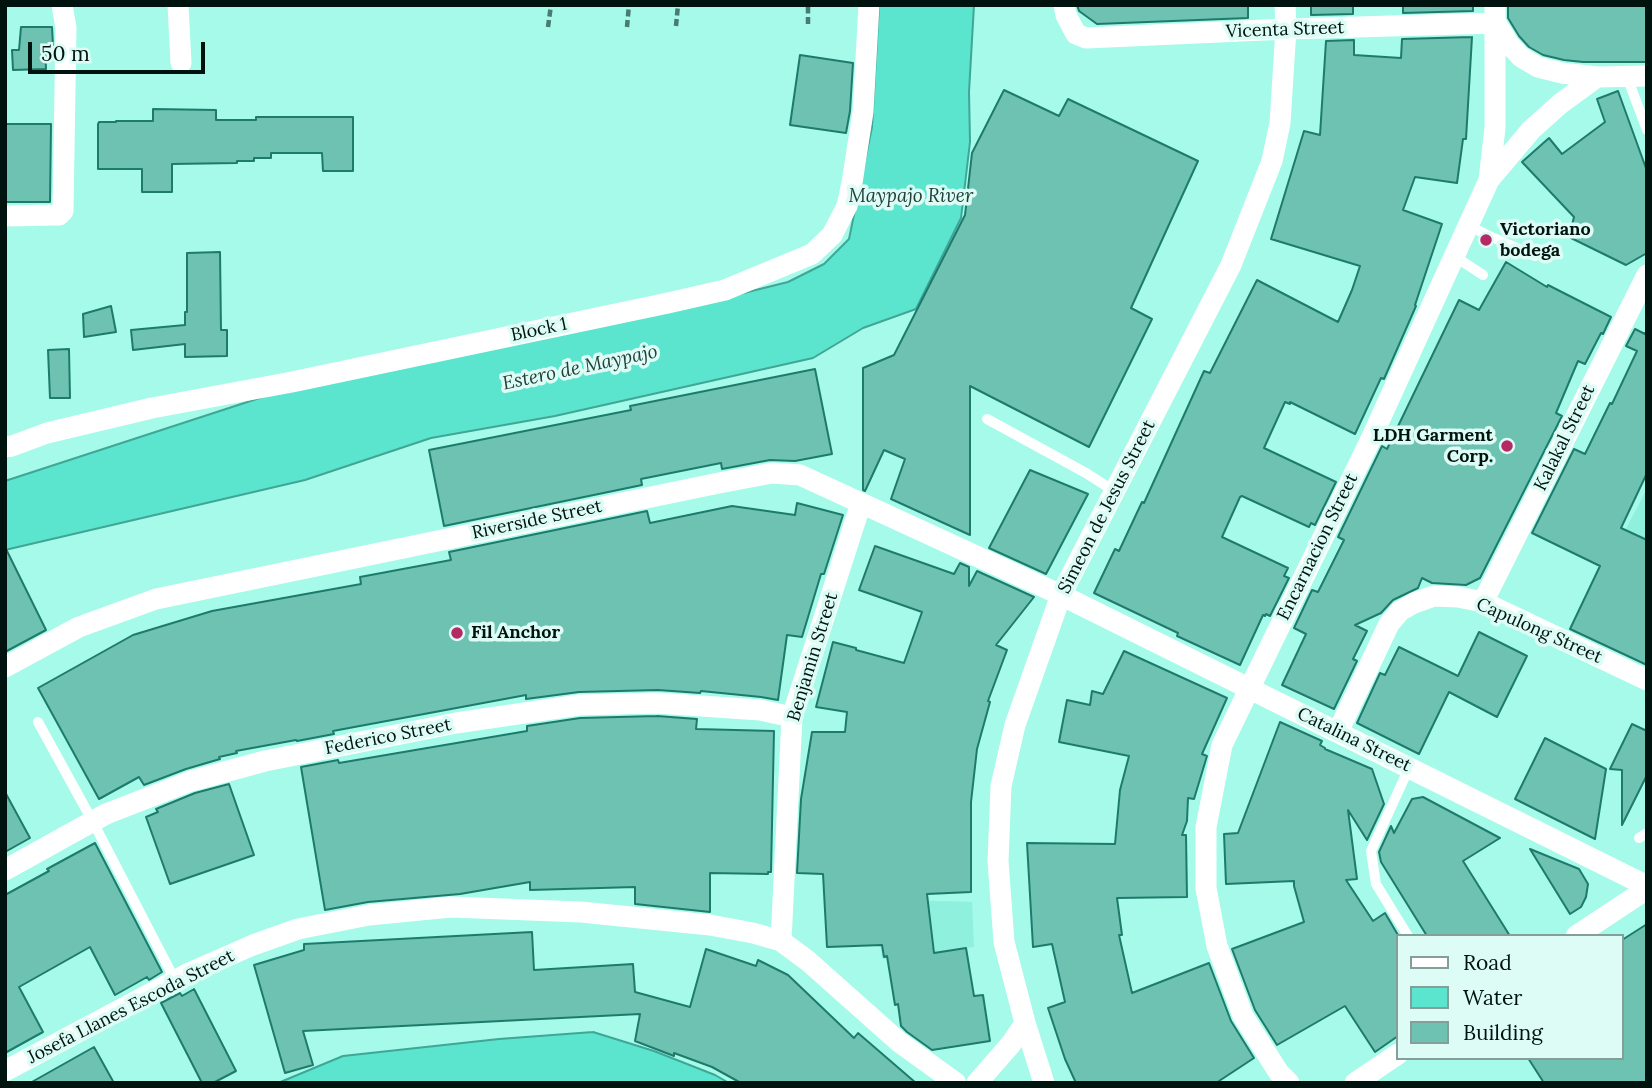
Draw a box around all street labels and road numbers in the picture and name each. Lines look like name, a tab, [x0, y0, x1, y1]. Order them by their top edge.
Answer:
street label: Vicenta Street	[1225, 17, 1345, 43]
street label: Block 1	[509, 314, 569, 346]
street label: Kalakal Street	[1530, 381, 1600, 495]
street label: Simeon de Jesus Street	[1054, 417, 1160, 597]
street label: Encarnacion Street	[1273, 470, 1363, 624]
street label: Riverside Street	[470, 496, 604, 544]
street label: Benjamin Street	[783, 590, 843, 724]
street label: Capulong Street	[1473, 594, 1605, 668]
street label: Catalina Street	[1294, 703, 1414, 777]
street label: Federico Street	[323, 714, 453, 760]
street label: Josefa Llanes Escoda Street	[24, 945, 238, 1069]

